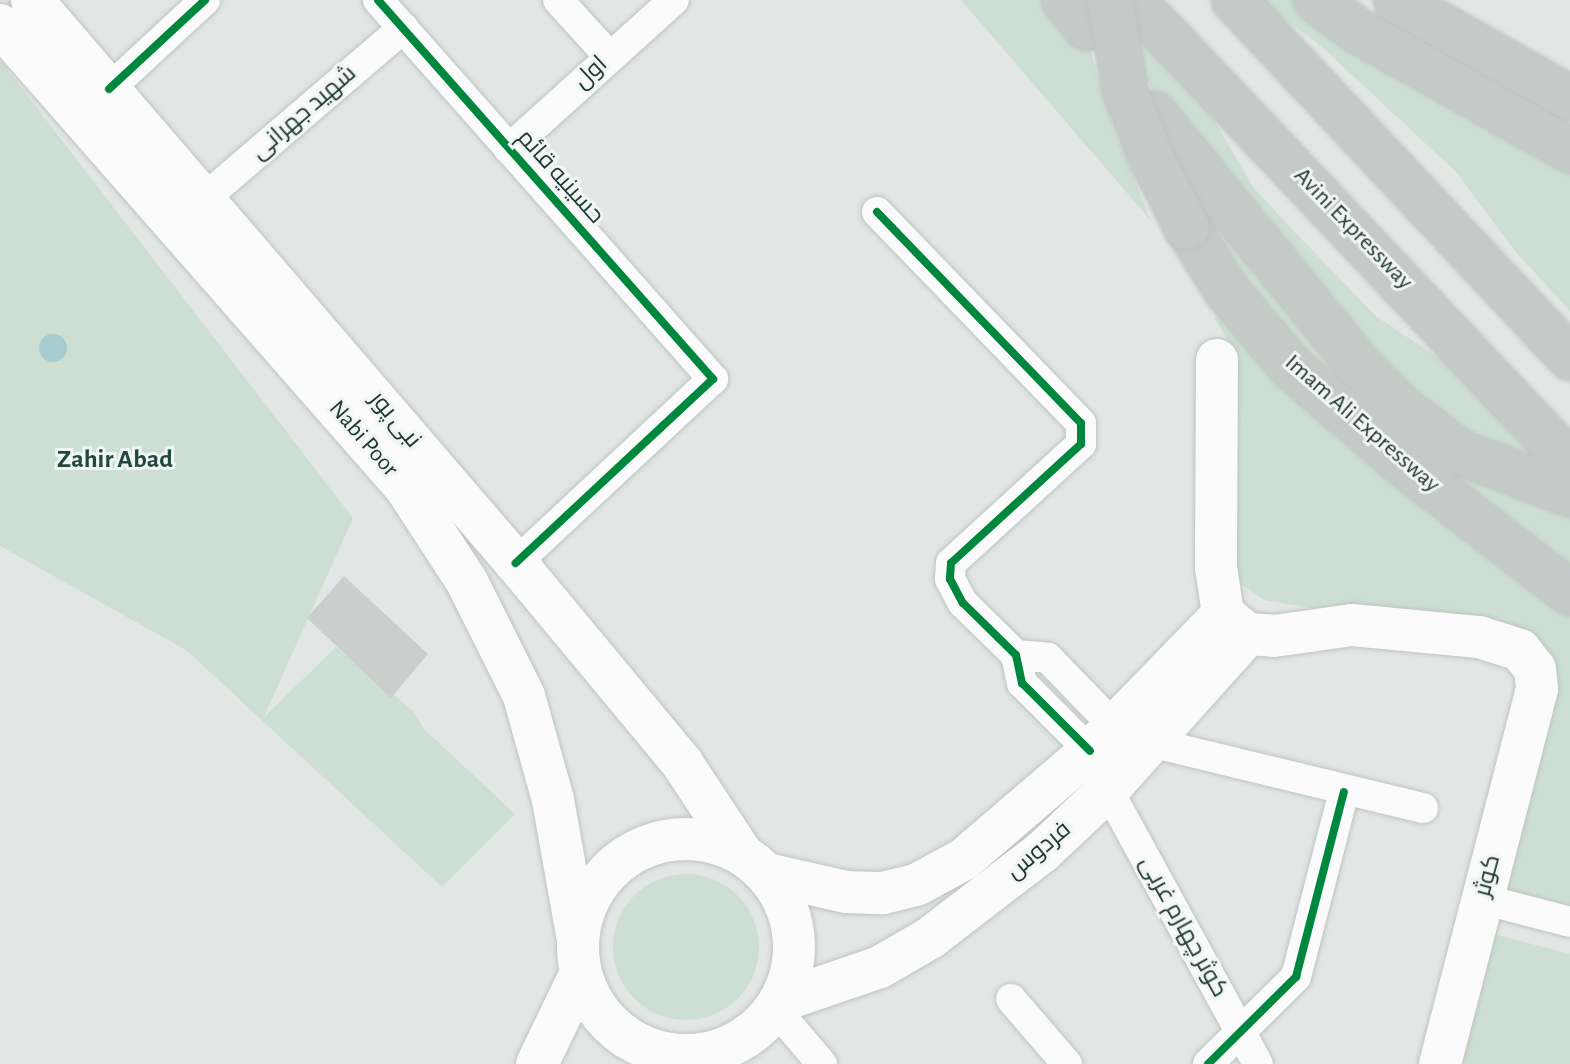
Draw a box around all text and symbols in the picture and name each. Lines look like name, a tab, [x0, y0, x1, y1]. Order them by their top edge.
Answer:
street label: اول	[568, 50, 614, 96]
street label: شهید جهرانی	[246, 59, 362, 167]
street label: حسینیه قائم	[510, 124, 610, 230]
street label: Avini Expressway	[1287, 162, 1419, 296]
street label: Imam Ali Expressway	[1278, 349, 1446, 499]
street label: نبی پور	[363, 386, 427, 454]
street label: Nabi Poor	[322, 395, 404, 483]
district label: Zahir Abad	[57, 444, 173, 476]
street label: فردوس	[1001, 816, 1077, 886]
street label: کوثر چهارم غربی	[1132, 851, 1234, 1003]
street label: کوثر	[1469, 852, 1507, 900]

